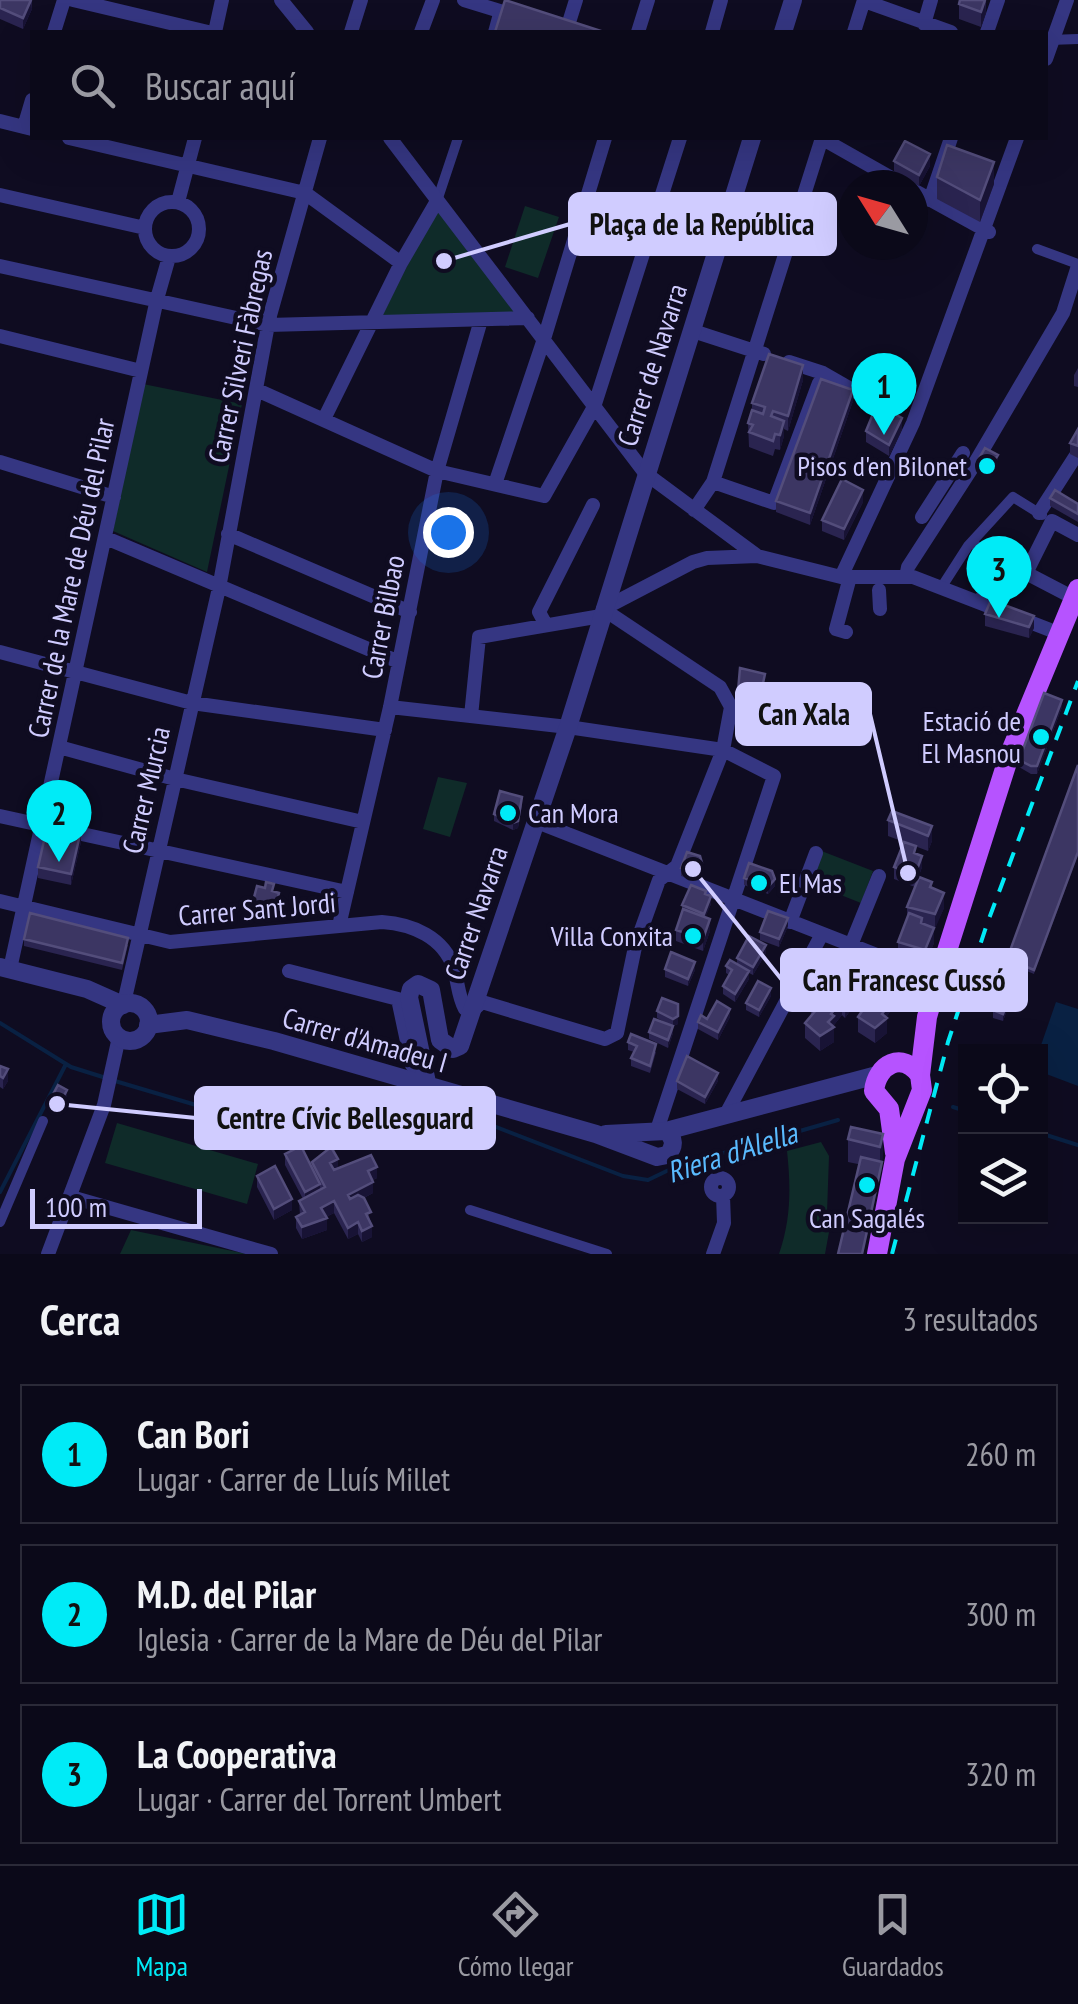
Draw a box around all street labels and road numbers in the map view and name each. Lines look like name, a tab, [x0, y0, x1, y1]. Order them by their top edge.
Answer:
street label: Carrer Silveri Fàbregas	[199, 246, 280, 466]
street label: Carrer de Navarra	[608, 279, 695, 451]
street label: Carrer de la Mare de Déu del Pilar	[19, 414, 123, 741]
street label: Carrer Bilbao	[352, 552, 413, 682]
street label: Carrer Murcia	[113, 723, 178, 857]
street label: Carrer Navarra	[435, 841, 516, 985]
street label: Carrer Sant Jordi	[177, 883, 337, 934]
street label: Carrer d'Amadeu I	[279, 998, 452, 1081]

